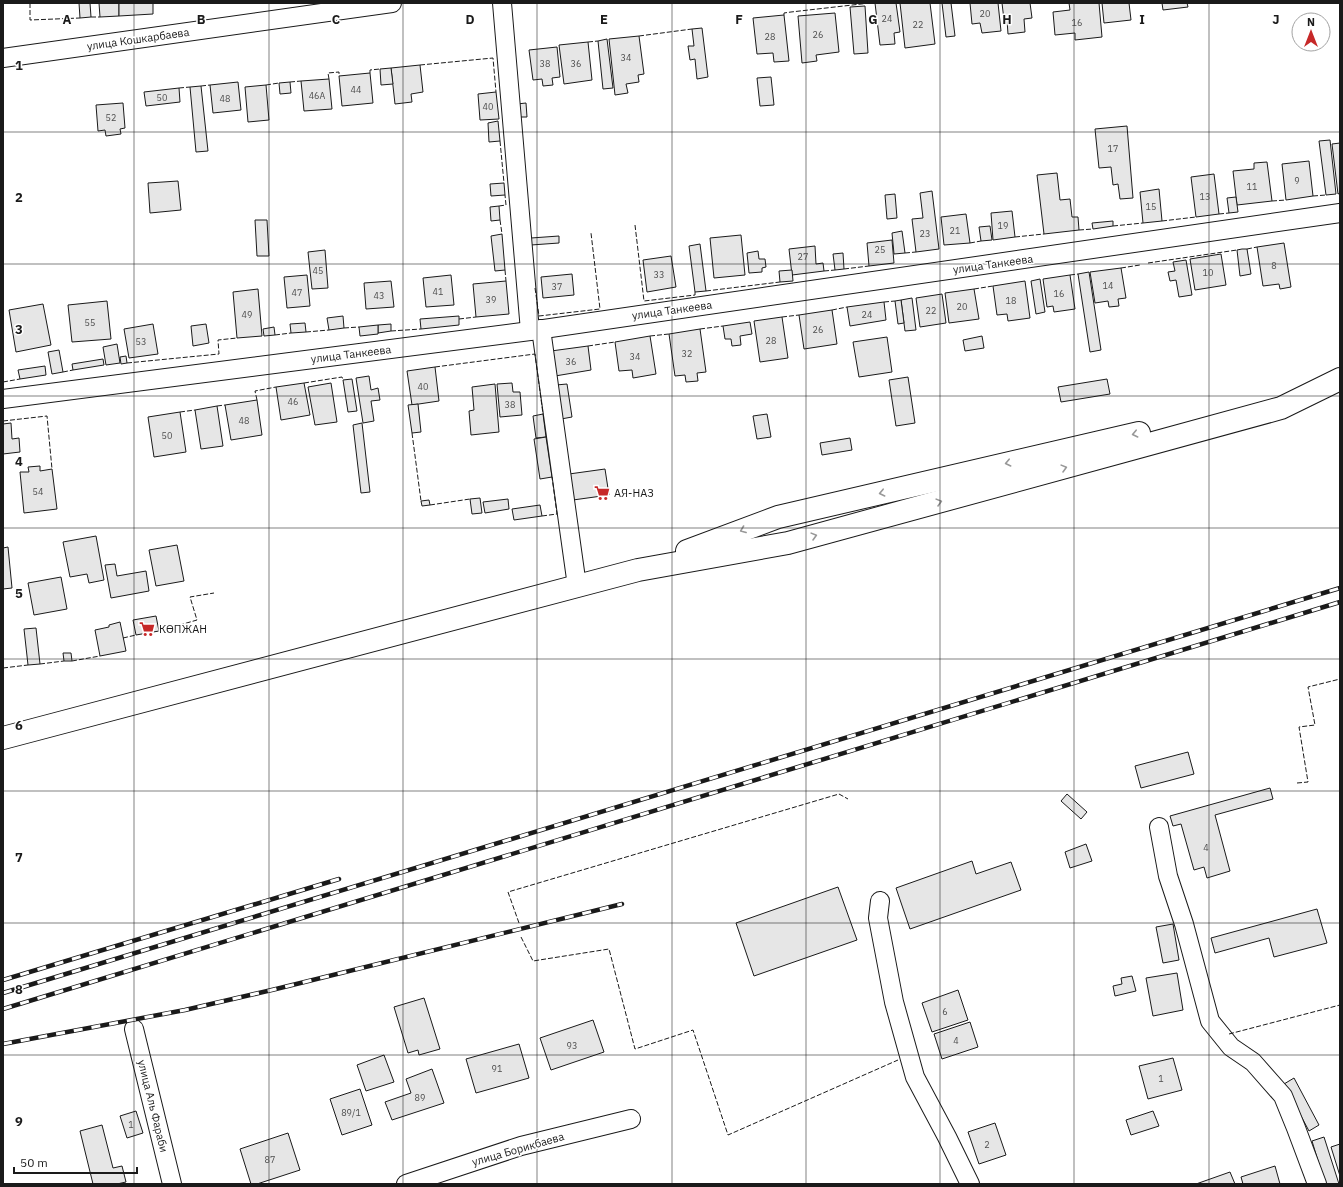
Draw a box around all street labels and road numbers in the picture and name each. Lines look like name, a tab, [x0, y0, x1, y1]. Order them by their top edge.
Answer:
street label: улица Кошкарбаева	[86, 25, 190, 53]
street label: улица Танкеева	[952, 251, 1034, 277]
street label: улица Танкеева	[631, 297, 713, 323]
street label: улица Танкеева	[310, 342, 392, 366]
street label: улица Аль Фараби	[135, 1058, 171, 1154]
street label: улица Борикбаева	[470, 1129, 566, 1169]

